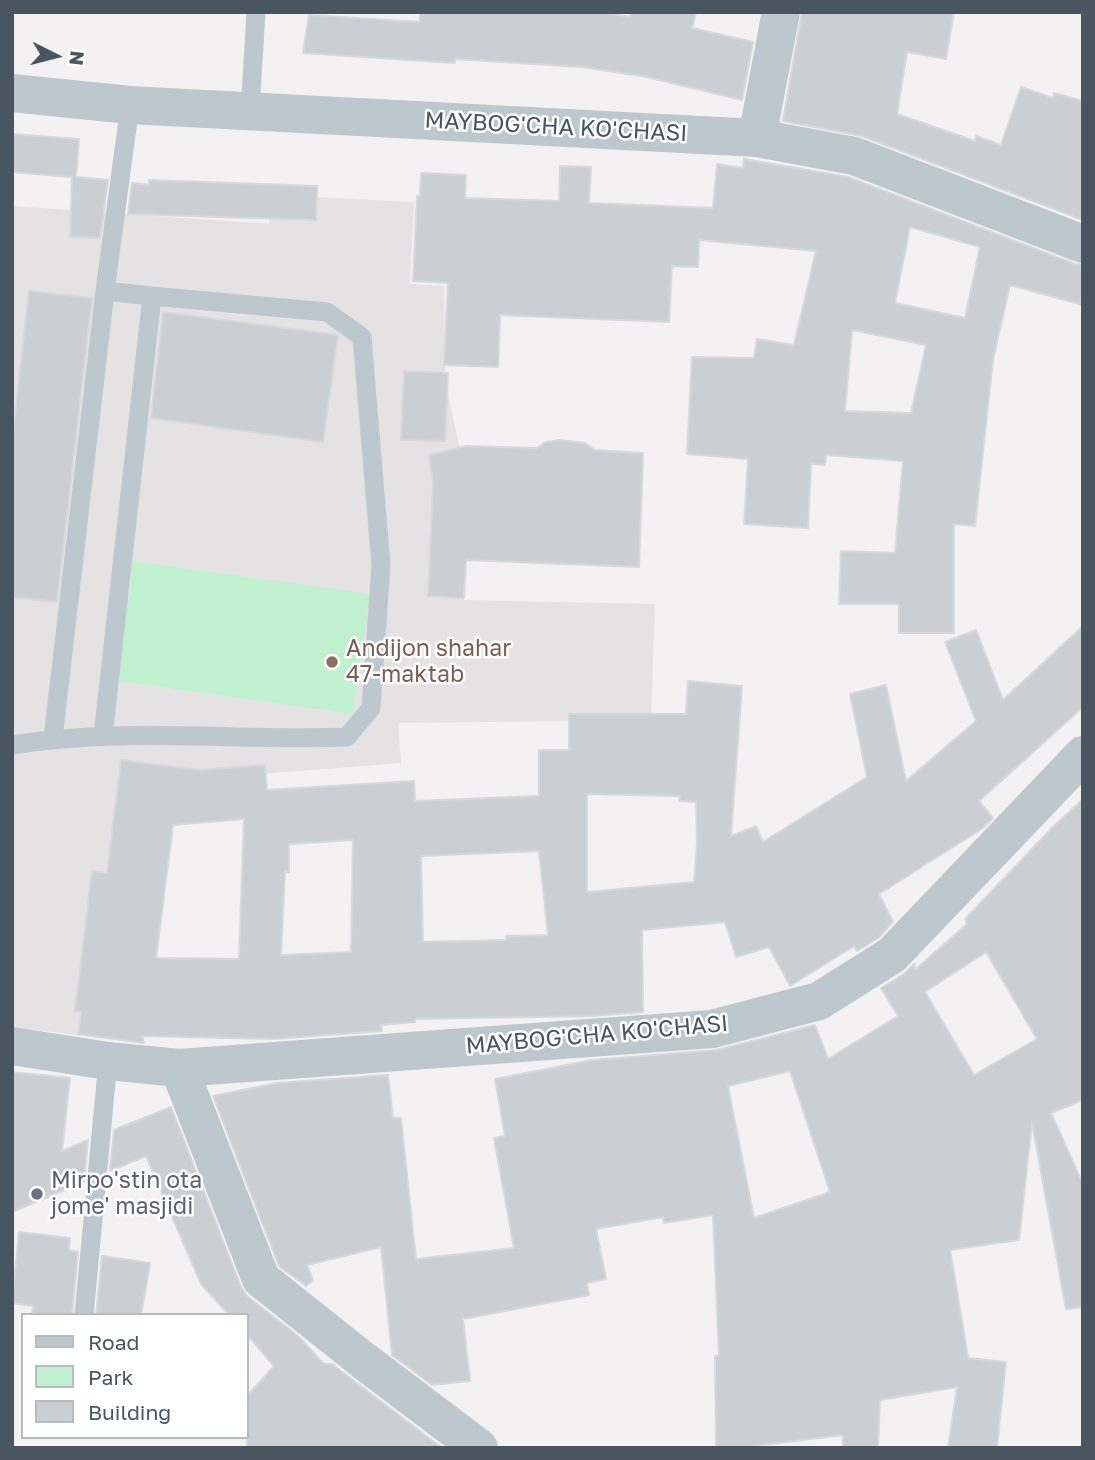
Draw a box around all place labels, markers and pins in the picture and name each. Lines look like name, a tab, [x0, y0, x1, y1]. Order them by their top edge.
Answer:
place label: Andijon shahar 47-maktab	[346, 635, 511, 689]
marker: Andijon shahar 47-maktab	[324, 654, 340, 670]
place label: Mirpo'stin ota jome' masjidi	[51, 1167, 202, 1221]
marker: Mirpo'stin ota jome' masjidi	[29, 1186, 45, 1202]

